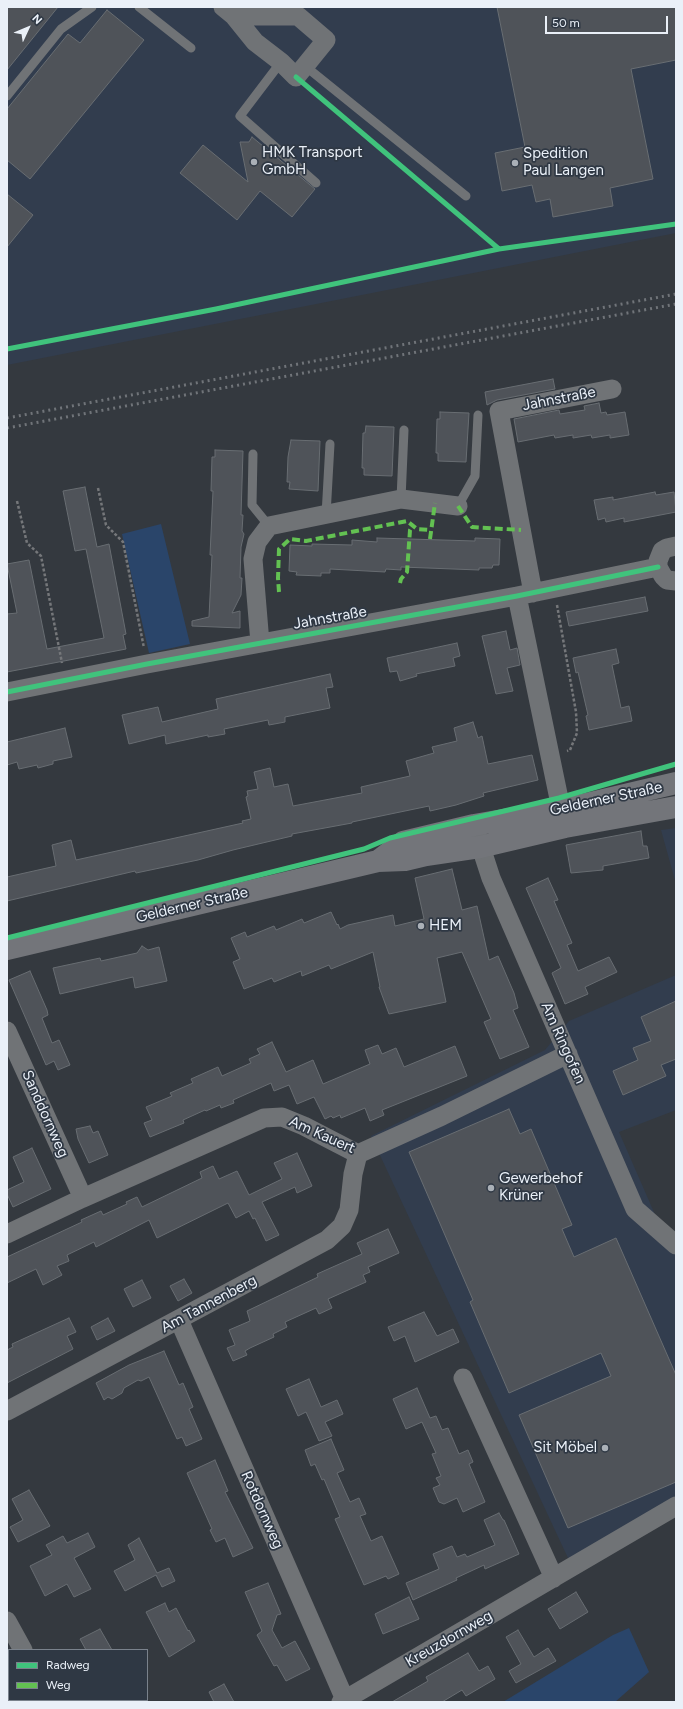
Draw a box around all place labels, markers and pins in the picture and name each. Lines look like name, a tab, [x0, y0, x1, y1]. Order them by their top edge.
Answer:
place label: HMK Transport GmbH	[262, 144, 363, 179]
place label: Spedition Paul Langen	[523, 145, 604, 180]
marker: HMK Transport GmbH	[249, 157, 259, 167]
marker: Spedition Paul Langen	[510, 158, 520, 168]
place label: HEM	[429, 917, 462, 935]
marker: HEM	[416, 921, 426, 931]
place label: Gewerbehof Krüner	[499, 1170, 583, 1205]
marker: Gewerbehof Krüner	[486, 1183, 496, 1193]
place label: Sit Möbel	[533, 1439, 597, 1457]
marker: Sit Möbel	[600, 1443, 610, 1453]

